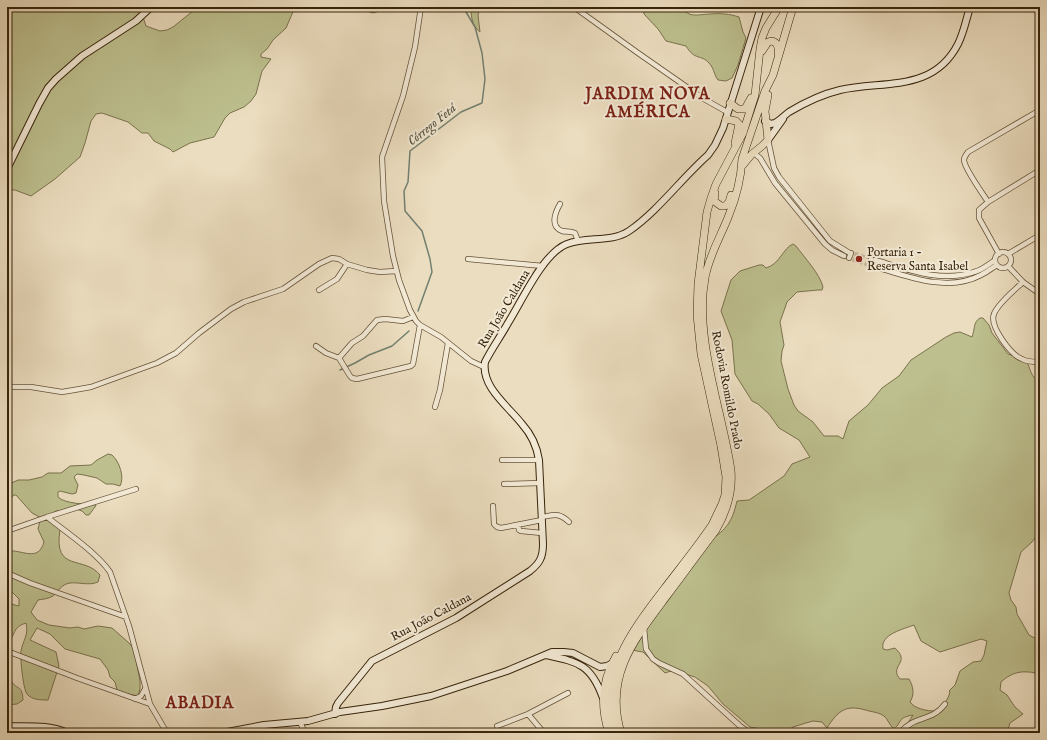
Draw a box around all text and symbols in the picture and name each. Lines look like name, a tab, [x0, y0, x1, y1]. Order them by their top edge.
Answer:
district label: JARDIM NOVA AMÉRICA	[583, 85, 711, 123]
water label: Córrego Fetá	[404, 99, 461, 151]
place label: Portaria 1 - Reserva Santa Isabel	[867, 245, 969, 274]
marker: Portaria 1 - Reserva Santa Isabel	[854, 254, 864, 264]
street label: Rua João Caldana	[475, 266, 535, 351]
street label: Rodovia Romildo Prado	[708, 329, 746, 451]
street label: Rua João Caldana	[388, 589, 475, 645]
district label: ABADIA	[165, 694, 234, 714]

